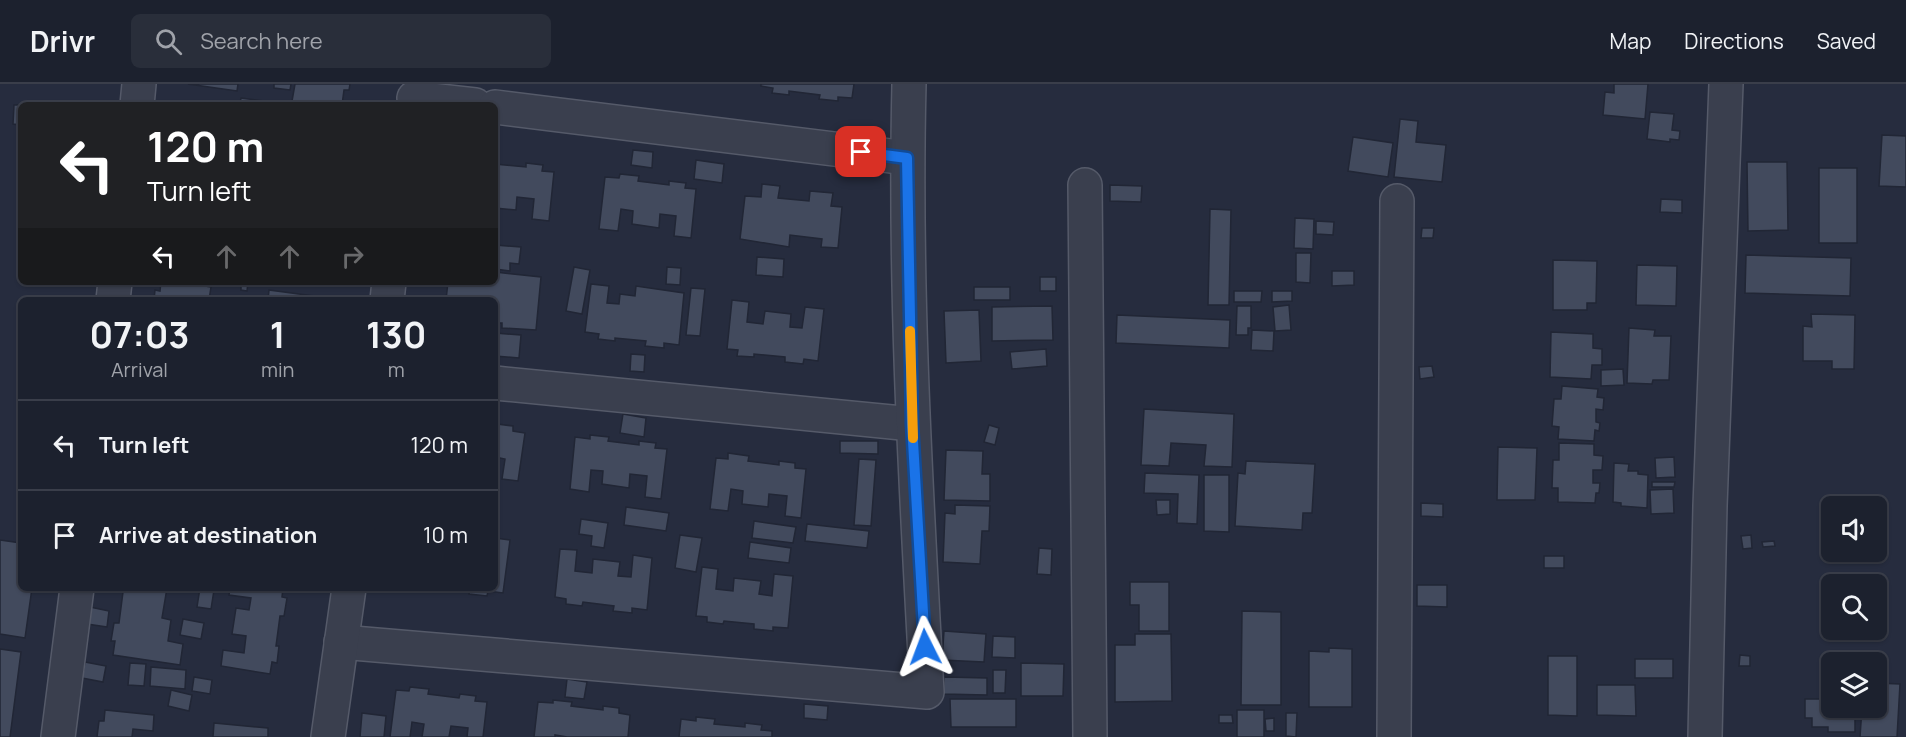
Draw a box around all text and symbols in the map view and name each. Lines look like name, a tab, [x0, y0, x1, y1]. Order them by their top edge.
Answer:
search box	[131, 14, 551, 68]
text: Drivr	[30, 22, 95, 60]
icon: search	[152, 25, 185, 58]
text: Search here	[200, 26, 323, 56]
text: Map	[1610, 27, 1651, 55]
text: Directions	[1684, 27, 1784, 55]
text: Saved	[1817, 27, 1876, 55]
text: 120 m	[147, 117, 264, 175]
icon: left	[48, 126, 126, 204]
pin	[835, 126, 886, 177]
icon: arrive	[844, 135, 877, 168]
text: Turn left	[147, 172, 251, 209]
icon: left	[147, 240, 180, 273]
icon: ahead	[210, 240, 243, 273]
icon: ahead	[273, 240, 306, 273]
icon: right	[336, 240, 369, 273]
text: 07:03	[90, 310, 189, 359]
text: 1	[270, 310, 286, 359]
text: 130	[366, 310, 426, 359]
text: Arrival	[111, 356, 168, 383]
text: min	[261, 356, 294, 383]
text: m	[388, 356, 405, 383]
icon: left	[48, 429, 81, 462]
text: Turn left	[99, 430, 189, 460]
text: 120 m	[410, 430, 468, 460]
map controls	[1821, 496, 1887, 718]
button: sound	[1821, 496, 1887, 562]
icon: arrive	[48, 519, 81, 552]
text: Arrive at destination	[99, 520, 317, 550]
text: 10 m	[423, 520, 468, 550]
button: search	[1821, 574, 1887, 640]
position arrow	[893, 615, 957, 679]
button: layers	[1821, 652, 1887, 718]

